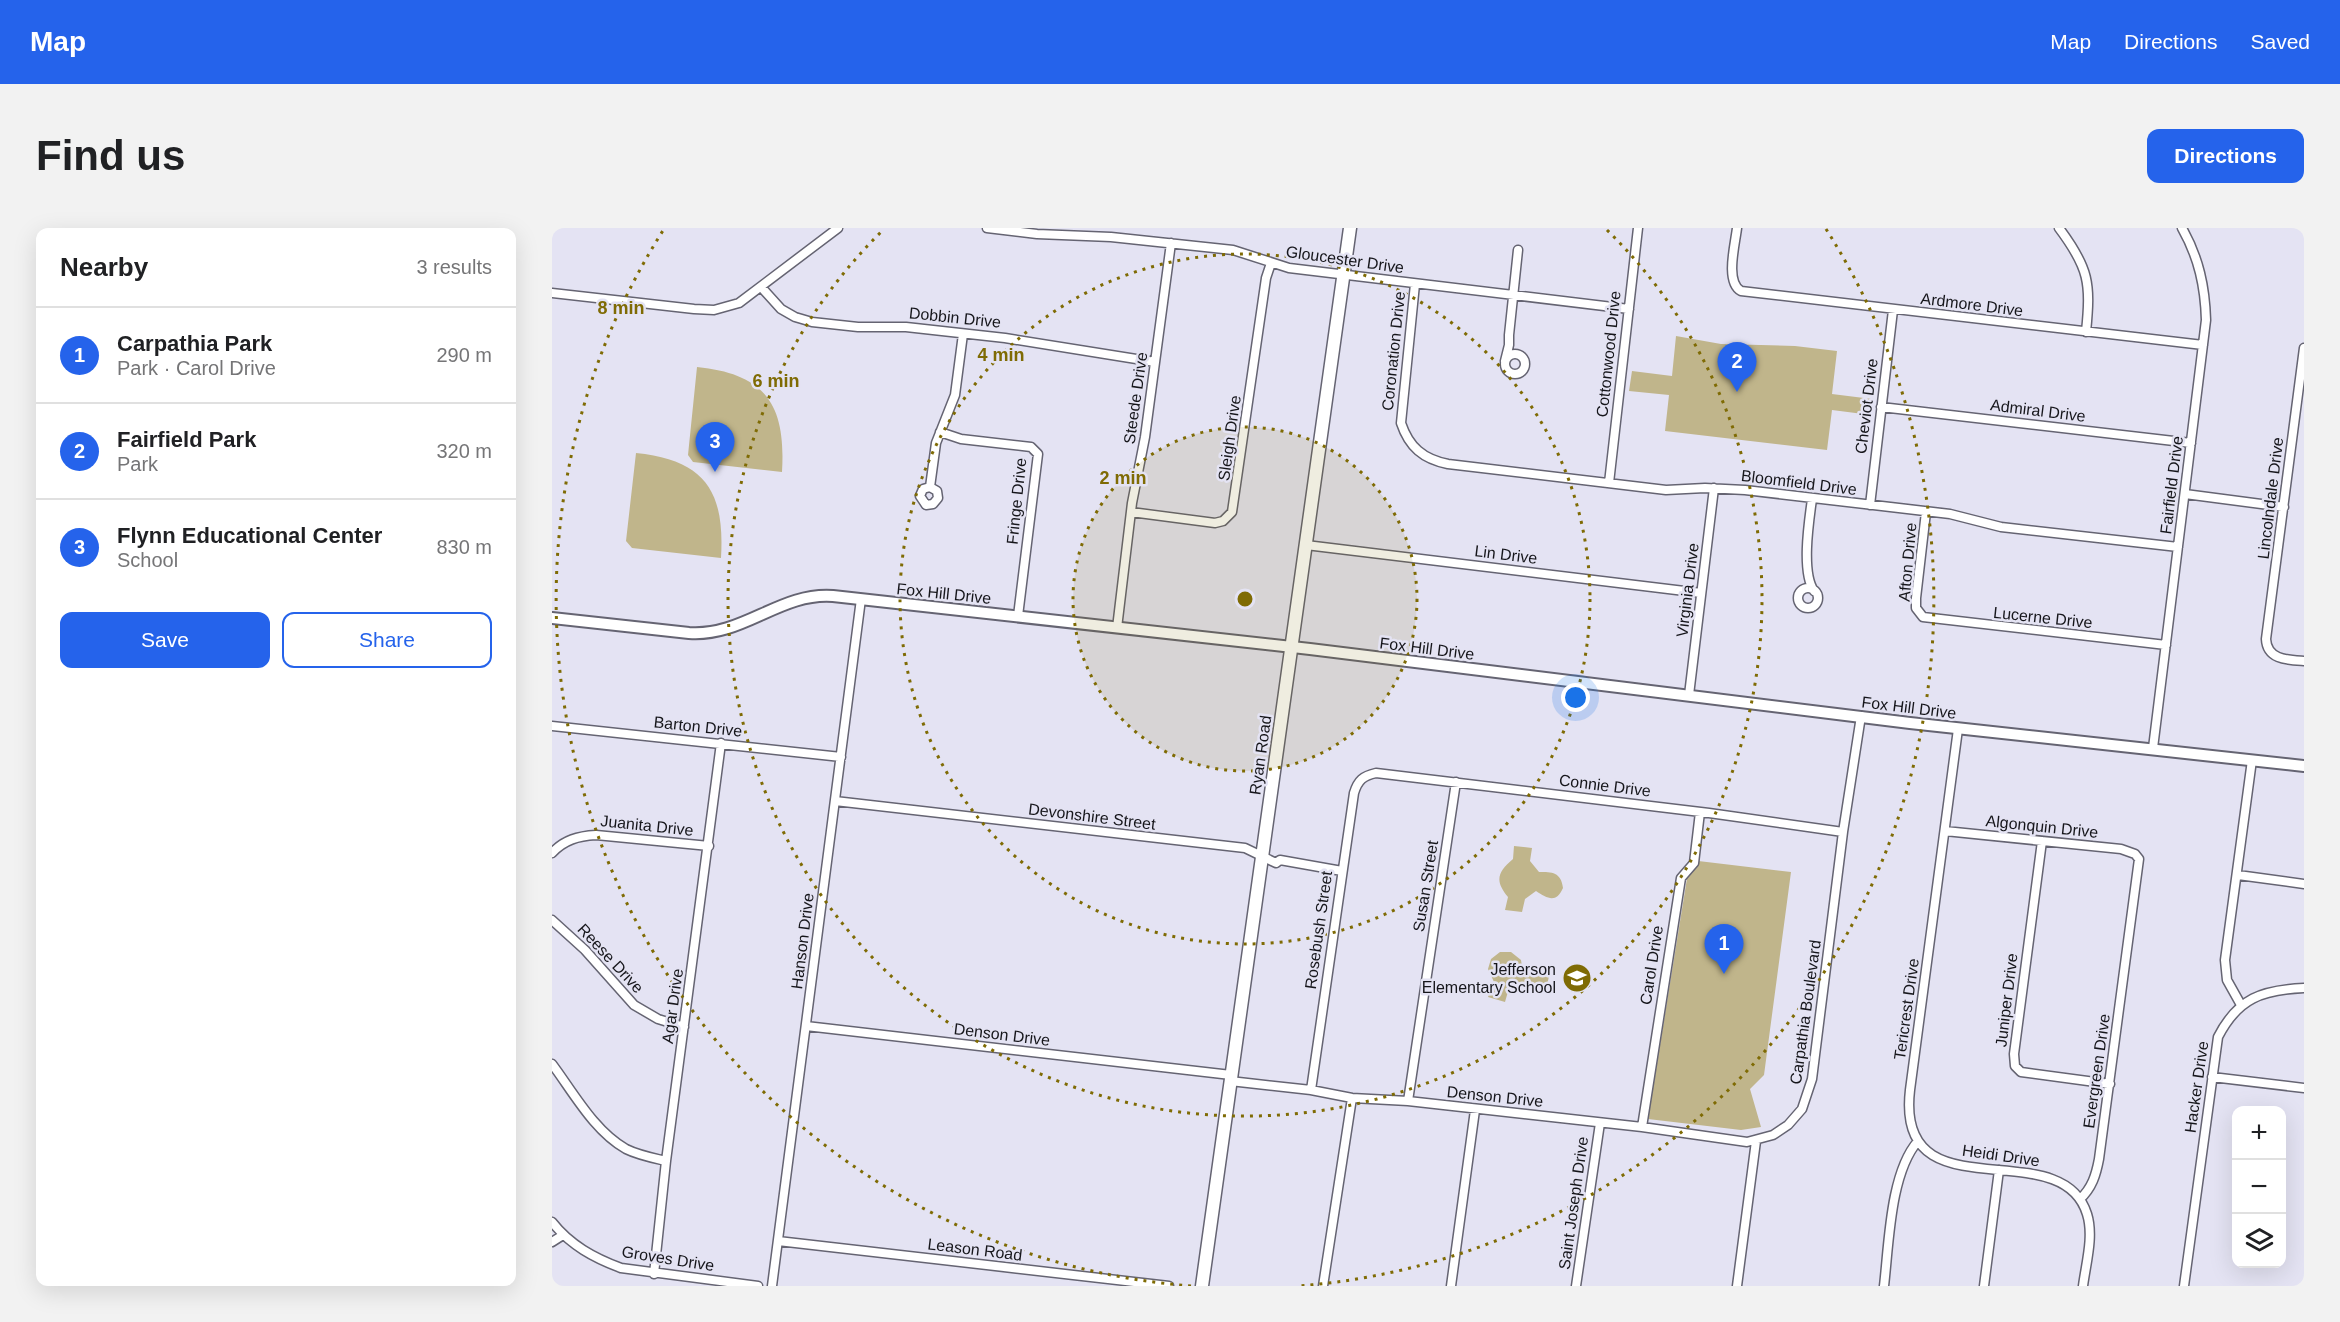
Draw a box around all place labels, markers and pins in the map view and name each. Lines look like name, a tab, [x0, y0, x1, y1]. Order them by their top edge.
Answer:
pin: 2	[1718, 342, 1756, 392]
pin: 3	[696, 422, 734, 472]
centre of rings	[1235, 589, 1255, 609]
pin: 1	[1704, 924, 1744, 974]
place label: Jefferson Elementary School	[1422, 961, 1556, 996]
school or university icon: Jefferson Elementary School	[1561, 962, 1593, 994]

